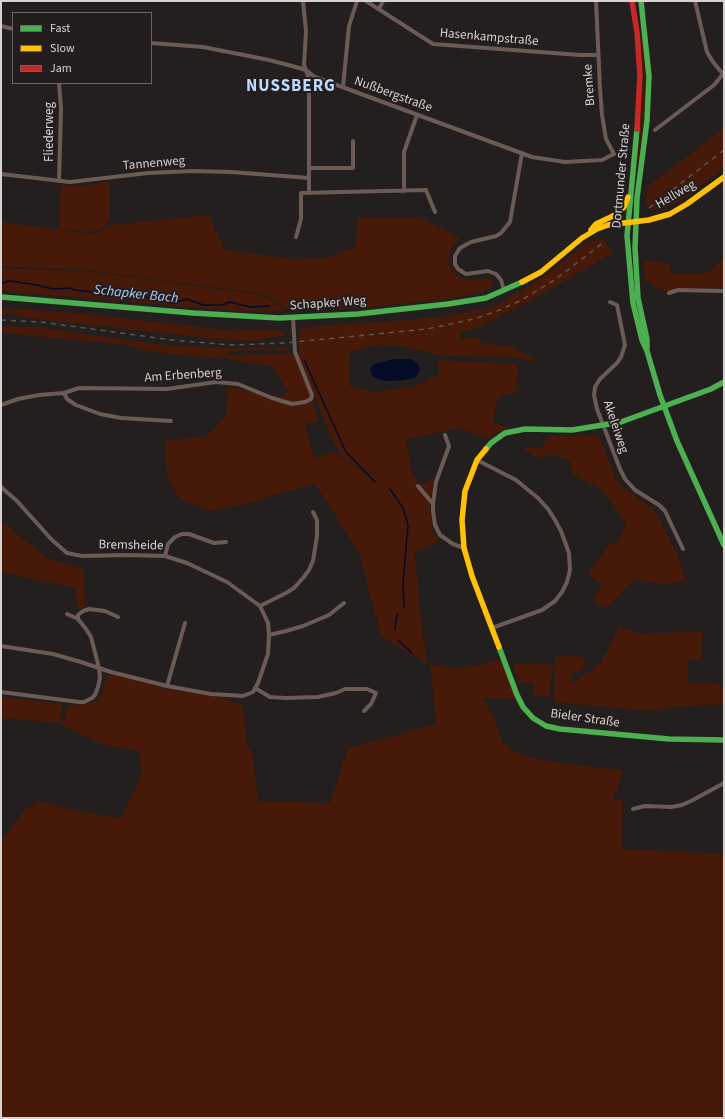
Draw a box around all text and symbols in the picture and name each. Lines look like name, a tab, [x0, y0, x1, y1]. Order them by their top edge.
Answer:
legend	[12, 12, 152, 84]
text: Fast	[50, 20, 70, 37]
street label: Hasenkampstraße	[439, 26, 539, 50]
text: Slow	[50, 40, 75, 57]
text: Jam	[50, 60, 72, 77]
street label: Bremke	[581, 64, 599, 106]
street label: Nußbergstraße	[352, 74, 434, 116]
district label: NUSSBERG	[246, 77, 336, 97]
street label: Fliederweg	[42, 102, 58, 162]
street label: Dortmunder Straße	[610, 123, 634, 229]
street label: Tannenweg	[122, 154, 186, 174]
street label: Hellweg	[653, 177, 699, 213]
water label: Schapker Bach	[93, 282, 179, 308]
street label: Schapker Weg	[289, 294, 367, 314]
street label: Am Erbenberg	[144, 366, 222, 386]
street label: Akeleiweg	[599, 399, 631, 455]
street label: Bremsheide	[98, 538, 164, 554]
street label: Bieler Straße	[549, 706, 621, 732]

